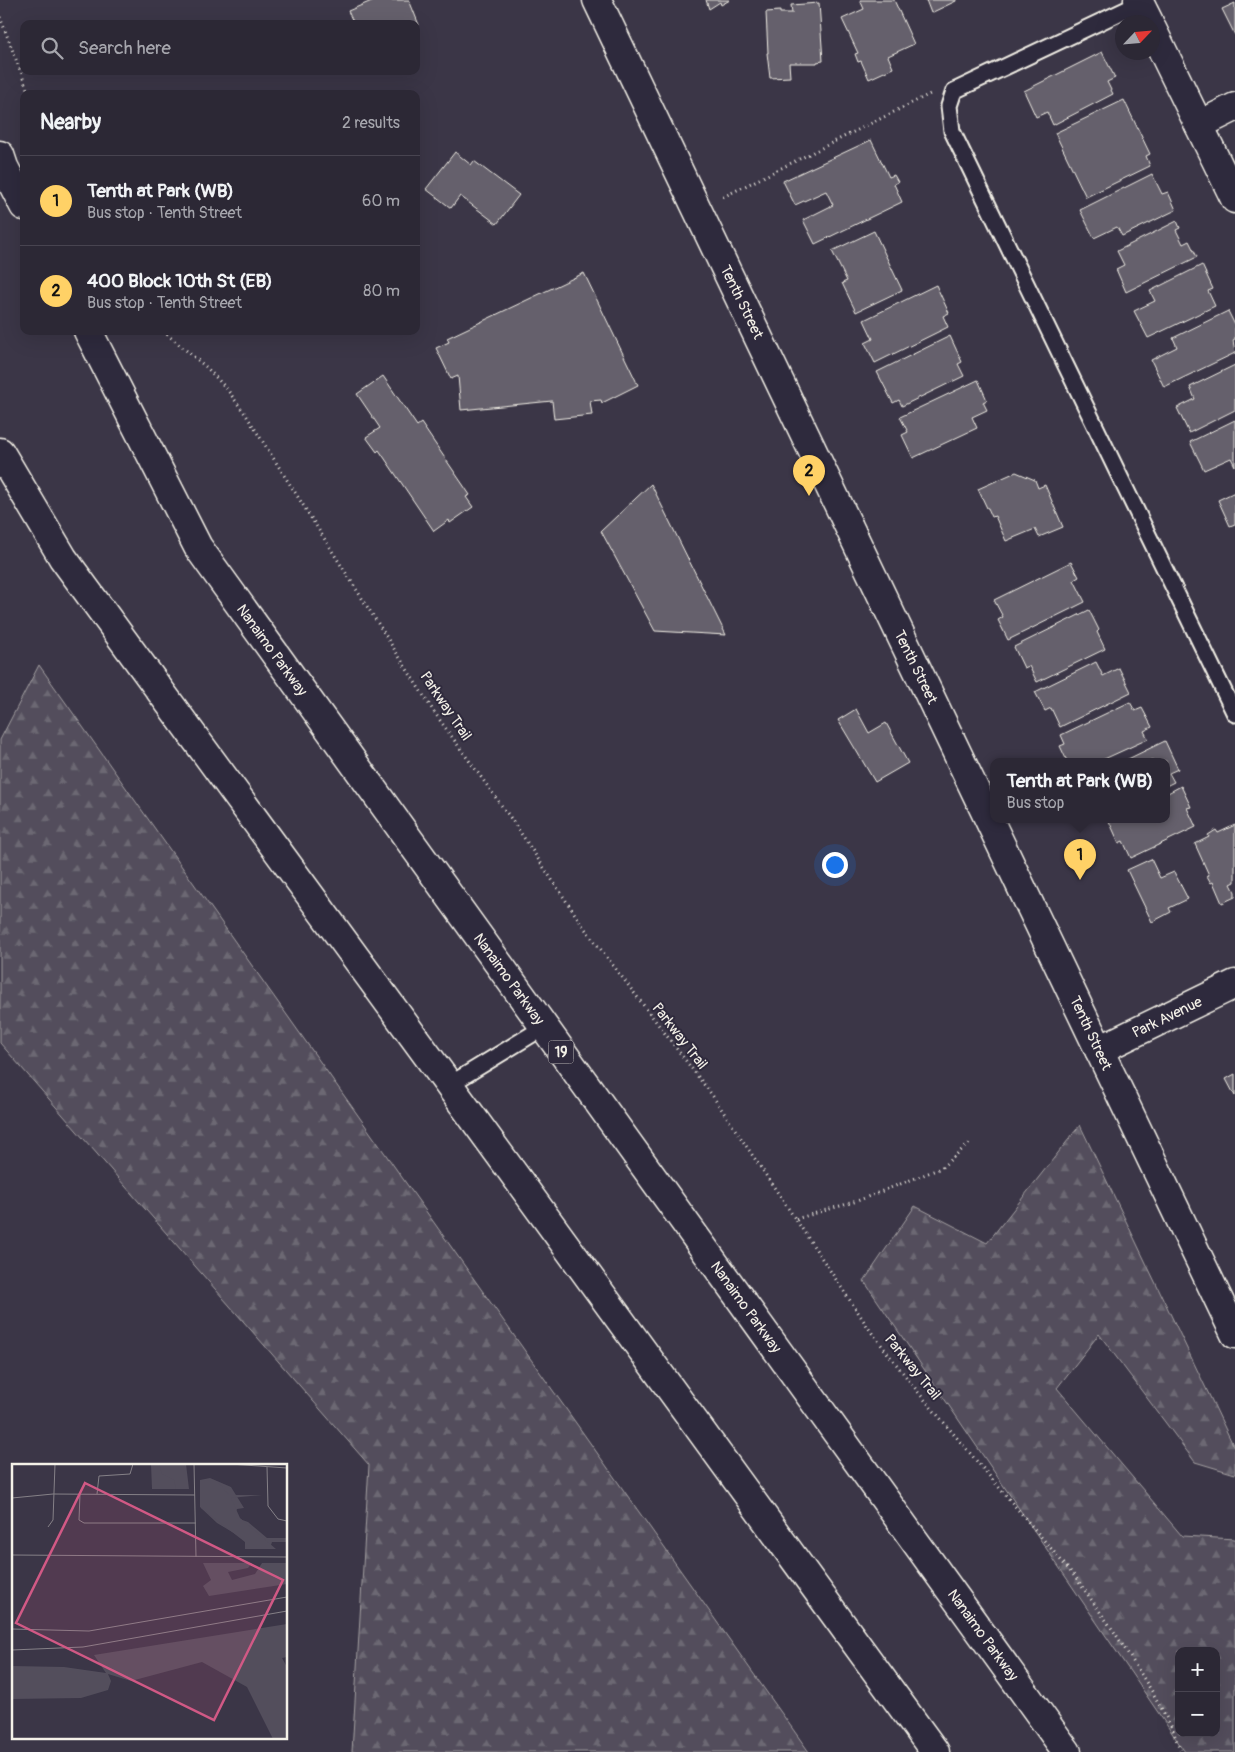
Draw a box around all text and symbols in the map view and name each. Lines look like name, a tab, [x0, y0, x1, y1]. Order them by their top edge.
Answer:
north arrow	[1115, 15, 1160, 60]
search box	[20, 20, 420, 75]
icon: search	[38, 34, 66, 62]
text: Search here	[78, 36, 171, 60]
text: Nearby	[40, 109, 101, 136]
text: 2 results	[342, 113, 400, 133]
text: Tenth at Park (WB)	[87, 179, 234, 203]
text: 1	[53, 191, 59, 211]
text: 60 m	[362, 191, 400, 211]
text: Bus stop · Tenth Street	[87, 203, 242, 223]
street label: Tenth Street	[716, 262, 768, 343]
text: 400 Block 10th St (EB)	[87, 269, 273, 293]
text: 2	[52, 281, 60, 301]
text: 80 m	[363, 281, 400, 301]
text: Bus stop · Tenth Street	[87, 293, 242, 313]
pin: 2	[793, 455, 825, 496]
street label: Nanaimo Parkway	[232, 601, 312, 700]
street label: Tenth Street	[890, 627, 942, 708]
street label: Parkway Trail	[415, 668, 476, 745]
popup	[990, 758, 1170, 823]
text: Tenth at Park (WB)	[1007, 769, 1153, 793]
text: Bus stop	[1007, 793, 1064, 813]
pin: 1	[1064, 839, 1096, 880]
your location	[822, 852, 848, 878]
street label: Nanaimo Parkway	[469, 930, 549, 1029]
street label: Park Avenue	[1129, 992, 1206, 1043]
street label: Tenth Street	[1065, 993, 1116, 1074]
street label: Parkway Trail	[648, 999, 712, 1073]
road number: 19	[548, 1040, 574, 1064]
street label: Nanaimo Parkway	[706, 1258, 786, 1357]
street label: Parkway Trail	[880, 1330, 945, 1404]
inset map	[12, 1464, 288, 1740]
street label: Nanaimo Parkway	[943, 1586, 1023, 1685]
map controls	[1175, 1647, 1220, 1737]
button: +	[1175, 1647, 1220, 1692]
button: −	[1175, 1692, 1220, 1737]

